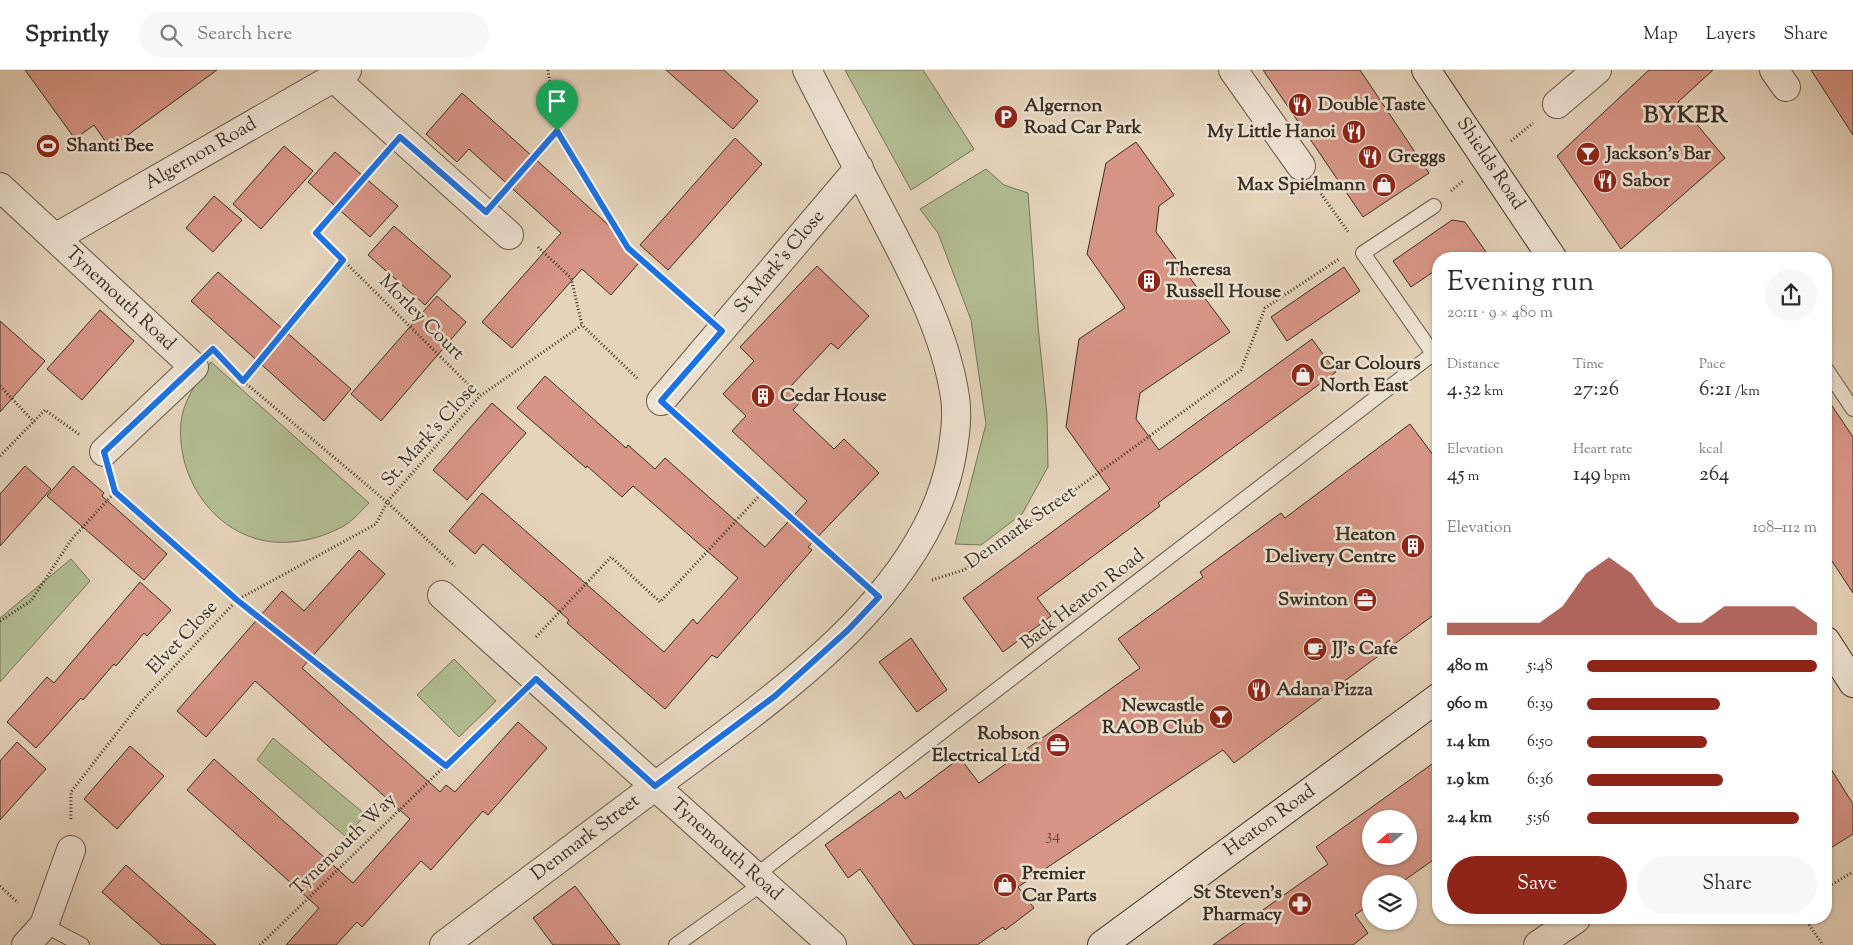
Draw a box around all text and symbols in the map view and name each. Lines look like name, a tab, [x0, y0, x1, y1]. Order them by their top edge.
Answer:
search box	[139, 12, 489, 57]
text: Sprintly	[25, 18, 109, 52]
icon: search	[157, 21, 185, 49]
text: Search here	[197, 21, 292, 48]
text: Map	[1643, 22, 1678, 48]
text: Layers	[1706, 22, 1756, 48]
text: Share	[1784, 22, 1828, 48]
pin	[536, 80, 578, 131]
icon: arrive	[543, 87, 571, 115]
restaurant icon: Double Taste	[1287, 92, 1313, 118]
place label: Double Taste	[1318, 92, 1426, 119]
place label: Algernon Road Car Park	[1024, 93, 1142, 142]
district label: BYKER	[1643, 99, 1729, 133]
parking icon: Algernon Road Car Park	[993, 104, 1019, 130]
street label: Algernon Road	[140, 111, 262, 197]
street label: Shields Road	[1449, 112, 1531, 216]
place label: My Little Hanoi	[1207, 119, 1337, 146]
restaurant icon: My Little Hanoi	[1341, 119, 1367, 145]
sports icon: Shanti Bee	[35, 133, 61, 159]
place label: Shanti Bee	[66, 133, 154, 160]
bar icon: Jackson's Bar	[1575, 141, 1601, 167]
place label: Jackson's Bar	[1604, 141, 1712, 168]
restaurant icon: Greggs	[1357, 144, 1383, 170]
place label: Greggs	[1388, 144, 1446, 171]
restaurant icon: Sabor	[1592, 168, 1618, 194]
place label: Sabor	[1622, 168, 1671, 195]
place label: Max Spielmann	[1237, 172, 1367, 199]
shop icon: Max Spielmann	[1371, 172, 1397, 198]
street label: St Mark's Close	[729, 204, 832, 320]
street label: Tynemouth Road	[59, 241, 181, 358]
place label: Theresa Russell House	[1166, 257, 1281, 306]
text: Evening run	[1447, 263, 1594, 303]
building icon: Theresa Russell House	[1136, 268, 1162, 294]
street label: Morley Court	[372, 269, 470, 367]
button: share	[1765, 269, 1817, 321]
text: 20:11 · 9 × 480 m	[1447, 302, 1553, 325]
place label: Car Colours North East	[1320, 351, 1421, 400]
text: Distance	[1447, 355, 1500, 375]
text: Time	[1573, 355, 1604, 375]
text: Pace	[1699, 355, 1726, 375]
shop icon: Car Colours North East	[1290, 362, 1316, 388]
text: 4.32	[1447, 375, 1481, 405]
text: 27:26	[1573, 375, 1619, 405]
text: 6:21	[1699, 375, 1732, 405]
street label: St. Mark's Close	[376, 377, 485, 493]
text: km	[1481, 382, 1503, 402]
text: /km	[1732, 382, 1760, 402]
building icon: Cedar House	[750, 383, 776, 409]
place label: Cedar House	[780, 383, 887, 410]
text: Elevation	[1447, 440, 1504, 460]
text: Heart rate	[1573, 440, 1633, 460]
text: kcal	[1699, 440, 1723, 460]
text: 45	[1447, 460, 1465, 490]
text: 149	[1573, 460, 1601, 490]
text: 264	[1699, 460, 1729, 490]
text: m	[1465, 467, 1479, 487]
text: bpm	[1601, 467, 1631, 487]
street label: Denmark Street	[960, 479, 1082, 576]
text: Elevation	[1447, 517, 1512, 540]
text: 108–112 m	[1752, 517, 1817, 540]
place label: Heaton Delivery Centre	[1266, 522, 1397, 571]
building icon: Heaton Delivery Centre	[1400, 533, 1426, 559]
street label: Back Heaton Road	[1015, 543, 1151, 657]
place label: Swinton	[1278, 587, 1349, 614]
office icon: Swinton	[1352, 587, 1378, 613]
street label: Elvet Close	[142, 595, 224, 681]
cafe icon: JJ's Cafe	[1302, 636, 1328, 662]
place label: JJ's Cafe	[1330, 636, 1398, 663]
text: 480 m	[1447, 655, 1488, 678]
text: 5:48	[1527, 655, 1553, 678]
restaurant icon: Adana Pizza	[1246, 677, 1272, 703]
place label: Adana Pizza	[1276, 677, 1373, 704]
place label: Newcastle RAOB Club	[1102, 693, 1205, 742]
text: 960 m	[1447, 693, 1488, 716]
text: 6:39	[1527, 693, 1553, 716]
bar icon: Newcastle RAOB Club	[1208, 704, 1234, 730]
place label: Robson Electrical Ltd	[932, 721, 1041, 770]
text: 1.4 km	[1447, 731, 1490, 754]
text: 6:50	[1527, 731, 1553, 754]
office icon: Robson Electrical Ltd	[1045, 732, 1071, 758]
text: 1.9 km	[1447, 769, 1489, 792]
text: 6:36	[1527, 769, 1553, 792]
street label: Heaton Road	[1219, 778, 1322, 863]
street label: Tynemouth Way	[285, 787, 403, 902]
street label: Denmark Street	[526, 788, 646, 888]
street label: Tynemouth Road	[664, 792, 788, 908]
text: 2.4 km	[1447, 807, 1492, 830]
text: 5:56	[1527, 807, 1550, 830]
north arrow	[1362, 810, 1418, 865]
map controls	[1362, 810, 1417, 930]
house number: 34	[1046, 825, 1060, 848]
button: Save	[1447, 856, 1627, 914]
button: Share	[1637, 856, 1817, 914]
place label: Premier Car Parts	[1022, 861, 1097, 910]
shop icon: Premier Car Parts	[992, 872, 1018, 898]
button: layers	[1362, 875, 1417, 930]
place label: St Steven's Pharmacy	[1193, 880, 1283, 929]
pharmacy icon: St Steven's Pharmacy	[1287, 891, 1313, 917]

